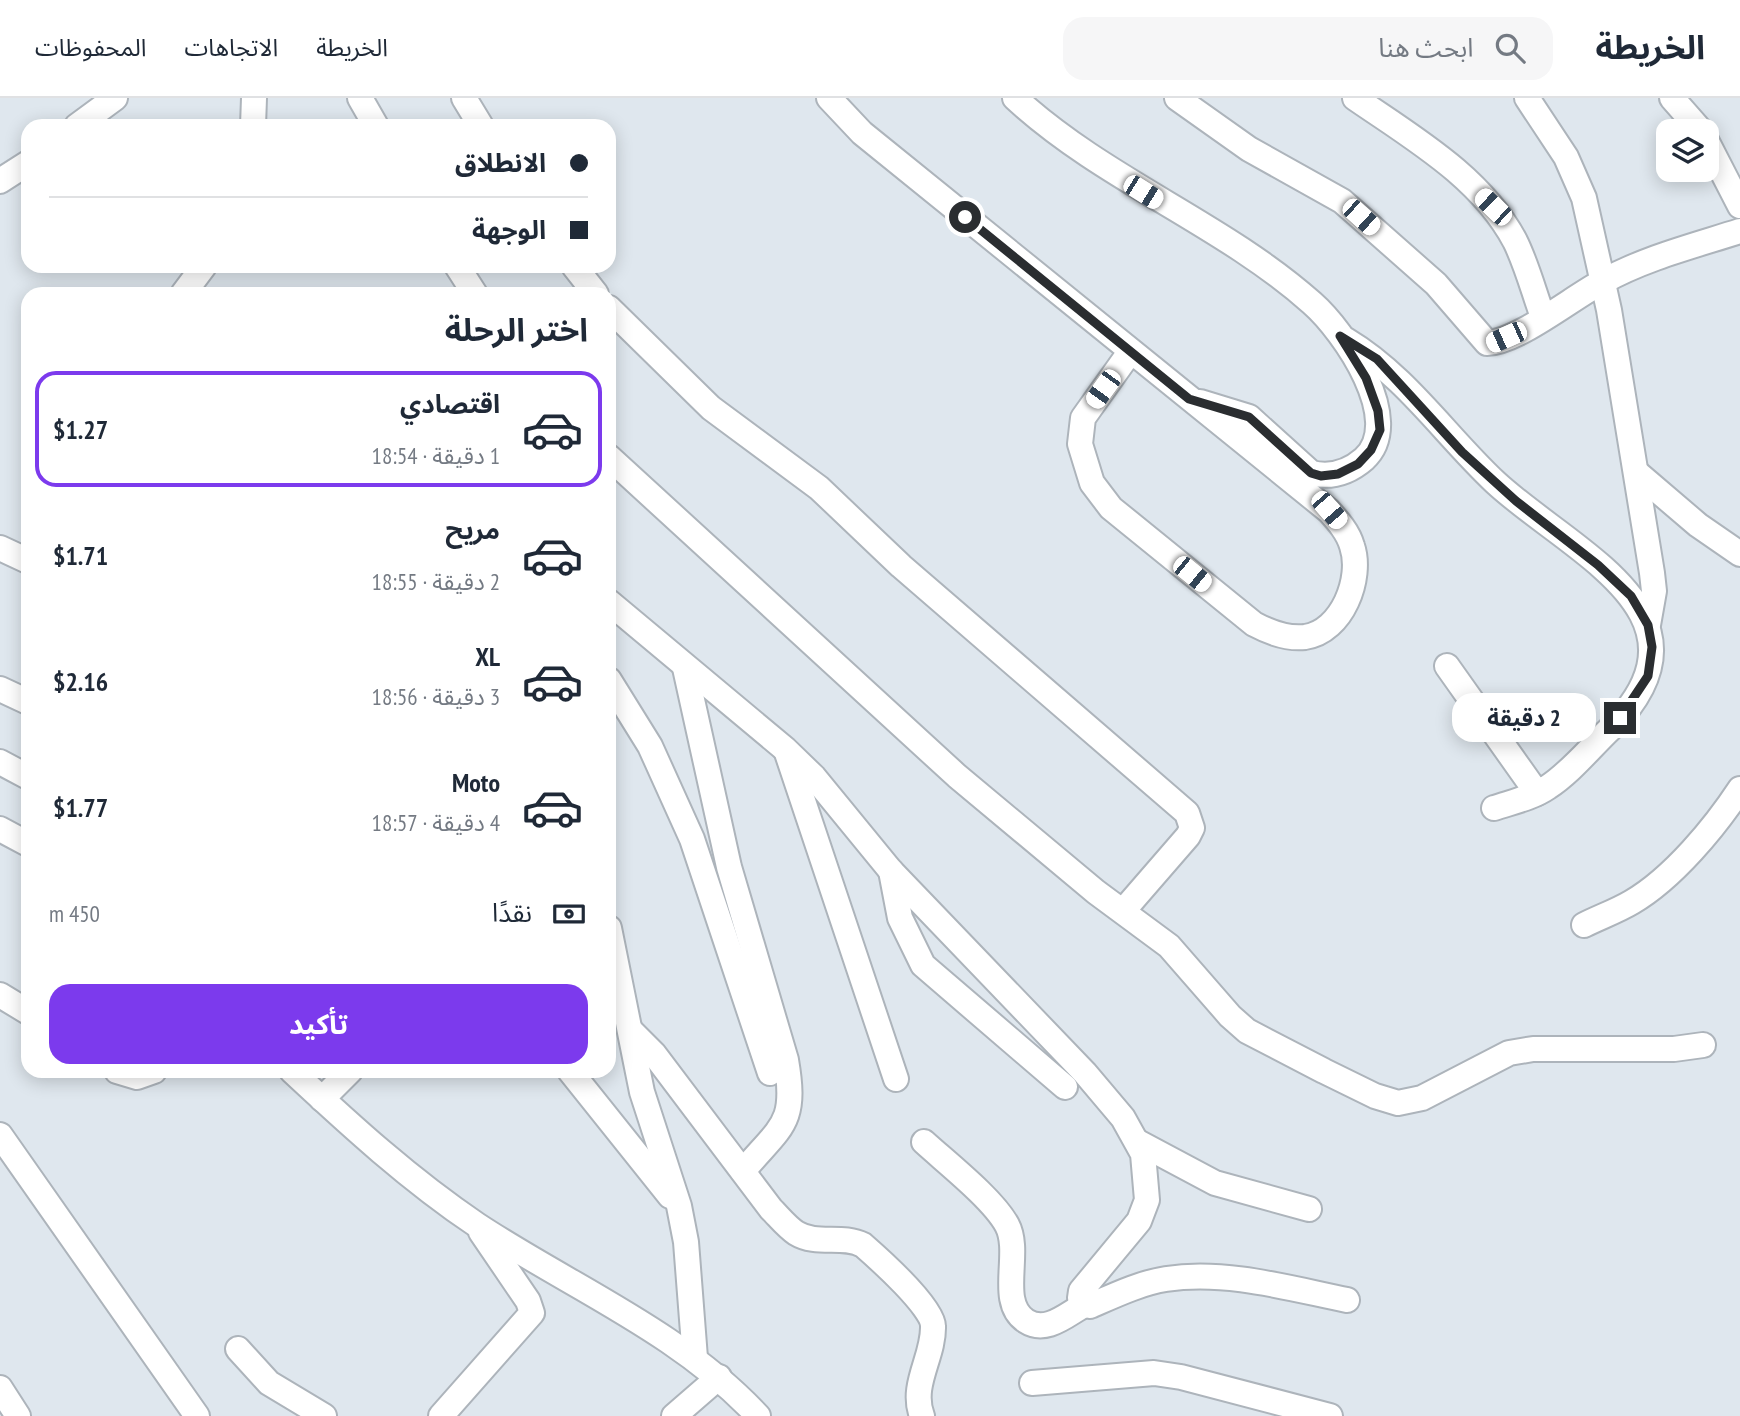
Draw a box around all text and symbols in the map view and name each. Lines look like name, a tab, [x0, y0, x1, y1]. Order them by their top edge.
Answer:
search box	[1063, 17, 1553, 80]
text: الخريطة	[1595, 25, 1705, 68]
icon: search	[1491, 29, 1529, 67]
text: ابحث هنا	[1378, 31, 1473, 64]
text: المحفوظات	[35, 32, 146, 63]
text: الاتجاهات	[184, 32, 278, 63]
text: الخريطة	[316, 32, 388, 63]
map controls	[1656, 119, 1719, 182]
button: layers	[1656, 119, 1719, 182]
text: الانطلاق	[455, 146, 546, 179]
car	[1120, 172, 1167, 212]
car	[1471, 185, 1516, 229]
car	[1339, 195, 1384, 239]
route start	[949, 201, 981, 233]
text: الوجهة	[472, 213, 546, 246]
text: اختر الرحلة	[445, 308, 588, 350]
car	[1483, 319, 1530, 355]
car	[1083, 366, 1124, 412]
text: اقتصادي	[400, 387, 500, 420]
icon: car	[521, 398, 584, 461]
text: $1.27	[53, 413, 108, 446]
text: 1 دقيقة · 18:54	[372, 441, 500, 470]
car	[1308, 487, 1351, 533]
text: مريح	[445, 513, 500, 546]
icon: car	[521, 524, 584, 587]
text: $1.71	[53, 539, 108, 572]
car	[1170, 553, 1215, 595]
text: 2 دقيقة · 18:55	[372, 567, 500, 596]
text: XL	[475, 640, 500, 673]
icon: car	[521, 650, 584, 713]
text: $2.16	[53, 665, 108, 698]
text: 3 دقيقة · 18:56	[372, 682, 500, 711]
callout: 2 دقيقة	[1452, 694, 1596, 742]
route end	[1604, 702, 1636, 734]
text: 2 دقيقة	[1487, 703, 1561, 732]
text: Moto	[452, 766, 500, 799]
icon: car	[521, 776, 584, 839]
text: $1.77	[53, 791, 108, 824]
text: 4 دقيقة · 18:57	[372, 808, 500, 837]
icon: cash	[550, 895, 588, 933]
text: نقدًا	[492, 896, 532, 929]
text: 450 m	[49, 899, 100, 928]
button: تأكيد	[49, 984, 588, 1064]

